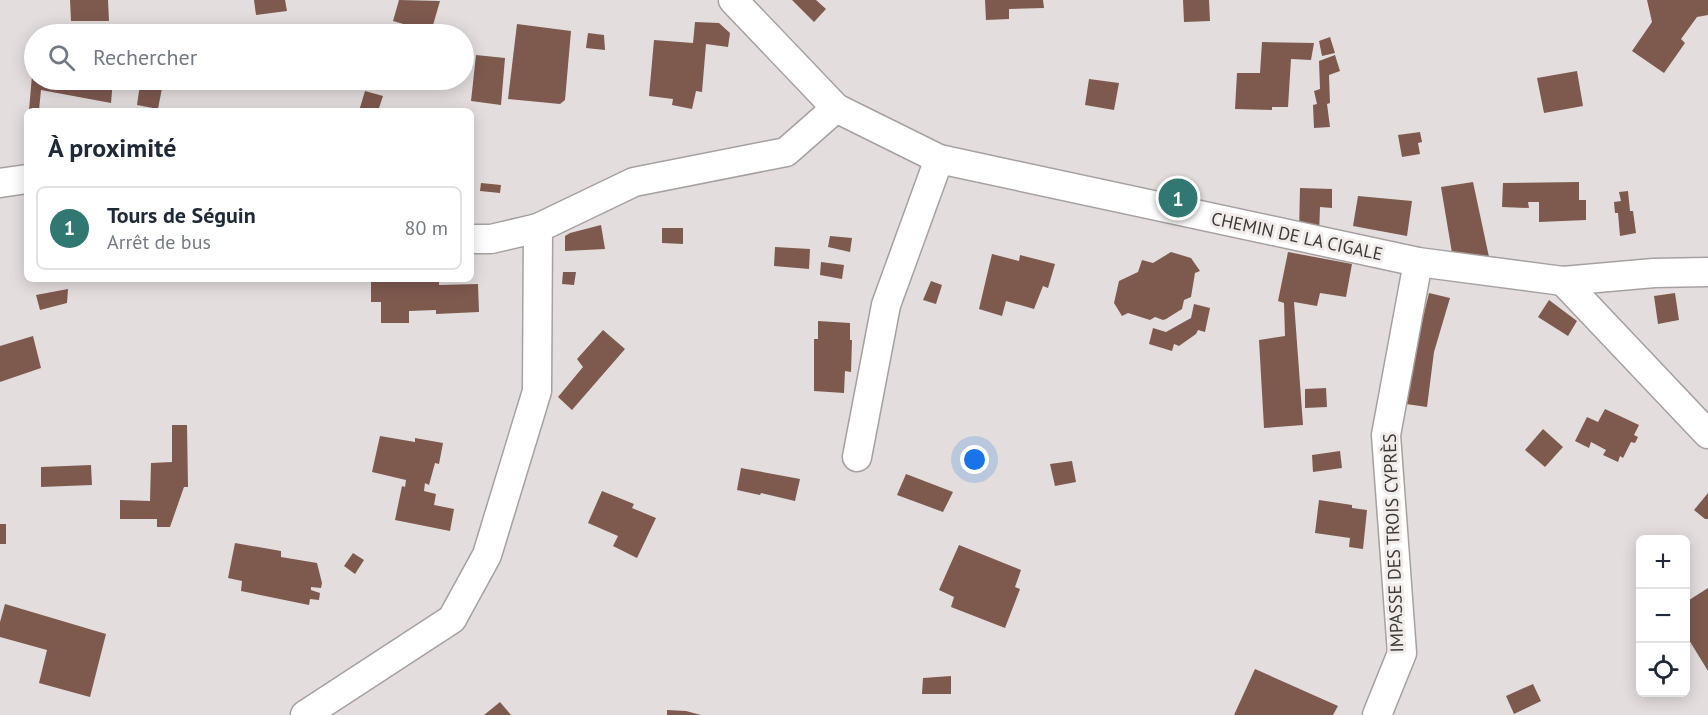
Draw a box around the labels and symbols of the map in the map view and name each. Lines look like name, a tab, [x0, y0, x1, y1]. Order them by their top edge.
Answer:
pin: 1	[1158, 176, 1198, 220]
street label: CHEMIN DE LA CIGALE	[1209, 207, 1385, 265]
street label: IMPASSE DES TROIS CYPRÈS	[1378, 433, 1408, 653]
your location	[960, 445, 989, 474]

